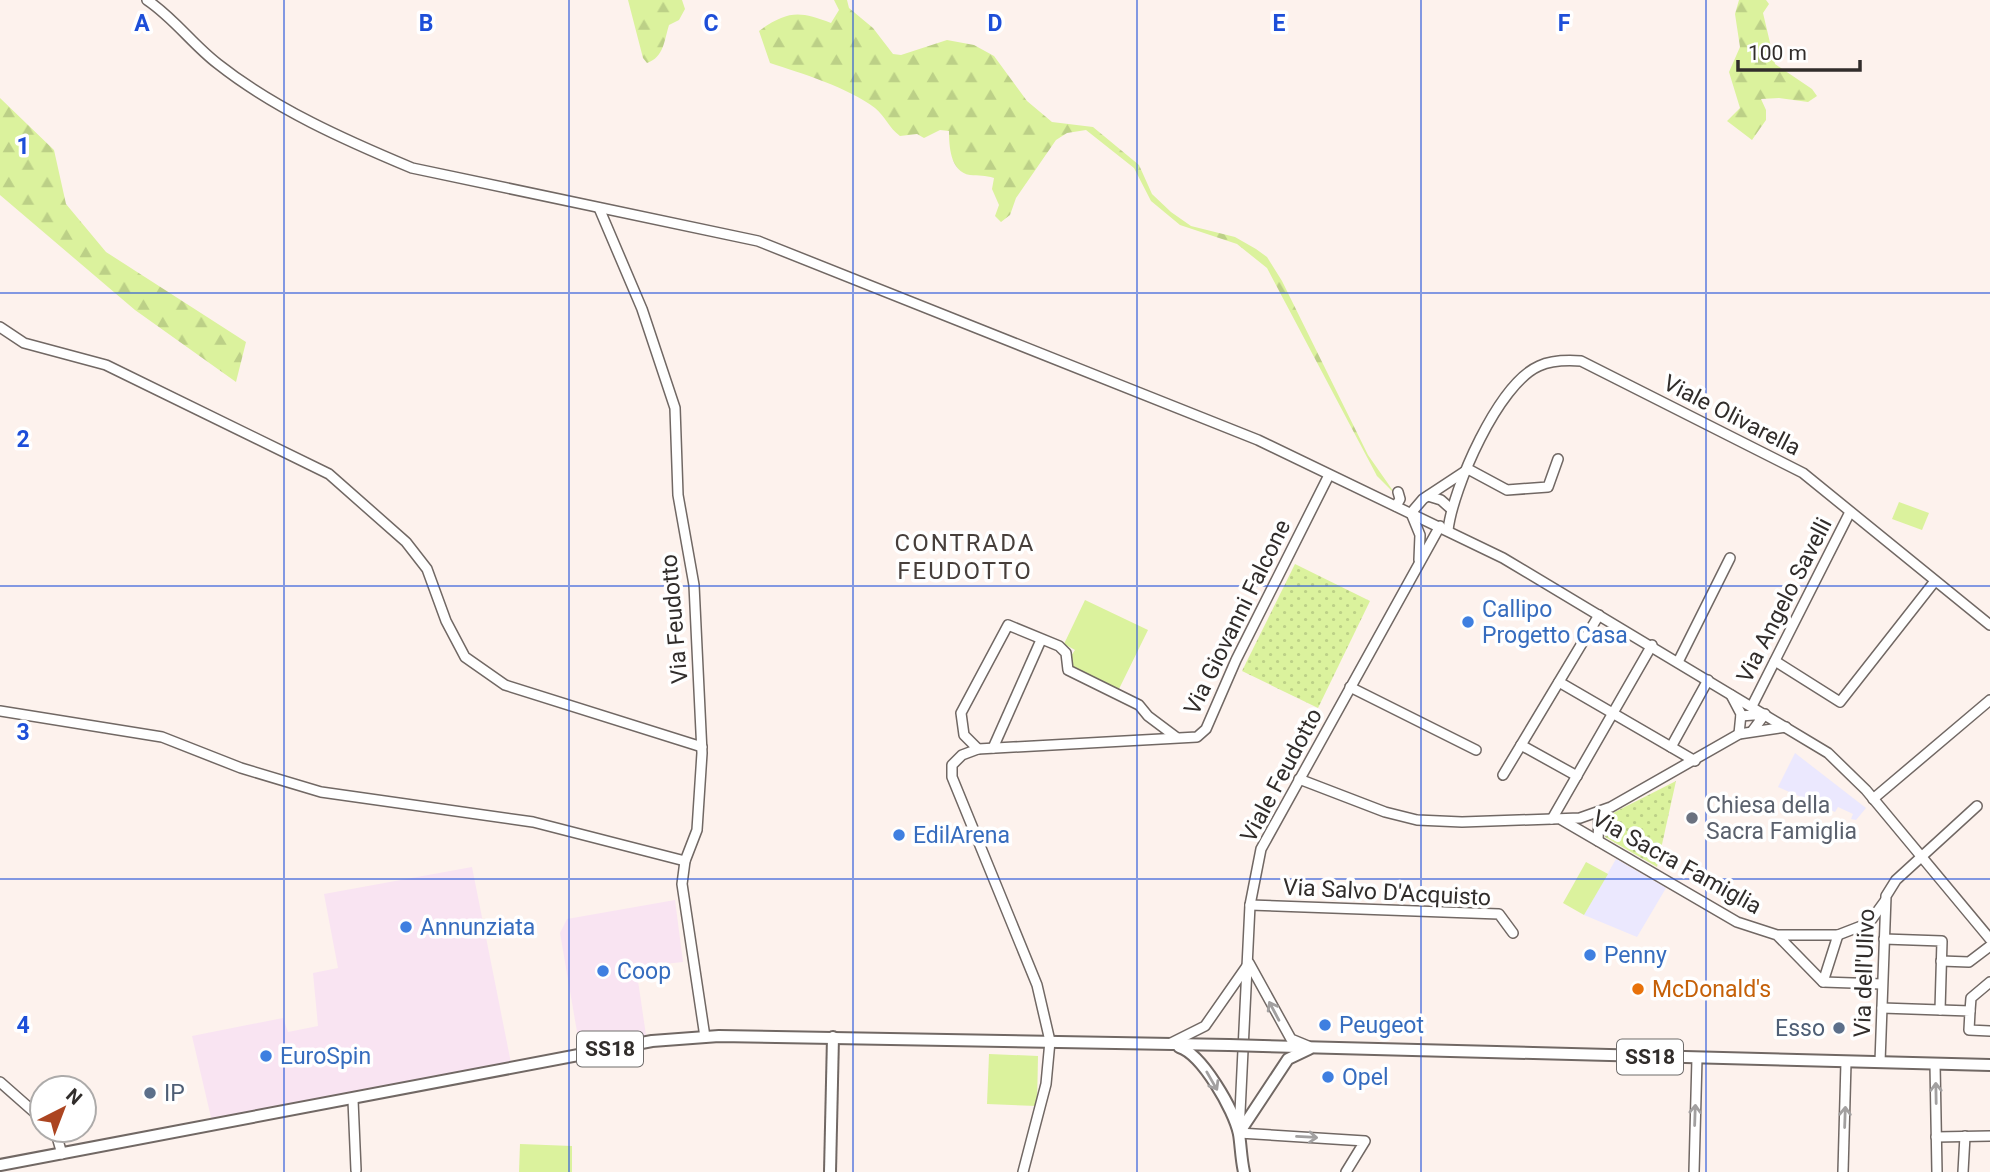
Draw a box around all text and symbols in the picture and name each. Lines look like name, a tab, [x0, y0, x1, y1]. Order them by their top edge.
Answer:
text: A	[134, 10, 150, 37]
text: B	[419, 10, 433, 37]
text: C	[703, 10, 719, 37]
text: D	[988, 10, 1002, 37]
text: E	[1273, 10, 1286, 37]
text: F	[1558, 10, 1571, 37]
scale bar	[1738, 28, 1860, 72]
text: 100 m	[1748, 41, 1807, 65]
text: 1	[16, 133, 30, 160]
street label: Viale Olivarella	[1659, 369, 1805, 462]
text: 2	[16, 426, 30, 453]
street label: Via Angelo Savelli	[1731, 513, 1838, 687]
street label: Via Giovanni Falcone	[1179, 515, 1296, 719]
district label: CONTRADA FEUDOTTO	[895, 529, 1035, 585]
street label: Via Feudotto	[655, 553, 694, 685]
place label: Callipo Progetto Casa	[1482, 596, 1628, 649]
marker: Callipo Progetto Casa	[1460, 614, 1476, 630]
street label: Viale Feudotto	[1235, 704, 1328, 847]
text: 3	[16, 719, 30, 746]
place label: Chiesa della Sacra Famiglia	[1706, 792, 1857, 845]
street label: Via Sacra Famiglia	[1587, 805, 1766, 920]
marker: Chiesa della Sacra Famiglia	[1684, 810, 1700, 826]
place label: EdilArena	[913, 822, 1010, 849]
marker: EdilArena	[891, 827, 907, 843]
street label: Via Salvo D'Acquisto	[1282, 874, 1492, 911]
street label: Via dell'Ulivo	[1849, 908, 1880, 1038]
place label: Annunziata	[420, 914, 535, 941]
marker: Annunziata	[398, 919, 414, 935]
place label: Penny	[1604, 942, 1667, 969]
marker: Penny	[1582, 947, 1598, 963]
place label: Coop	[617, 958, 671, 985]
marker: Coop	[595, 963, 611, 979]
place label: McDonald's	[1652, 976, 1771, 1003]
marker: McDonald's	[1630, 981, 1646, 997]
one-way arrow	[1267, 1001, 1281, 1021]
text: 4	[16, 1012, 30, 1039]
place label: Peugeot	[1339, 1012, 1424, 1039]
place label: Esso	[1775, 1015, 1825, 1042]
marker: Peugeot	[1317, 1017, 1333, 1033]
marker: Esso	[1831, 1020, 1847, 1036]
road number: SS18	[577, 1032, 643, 1066]
road number: SS18	[1617, 1040, 1683, 1074]
place label: EuroSpin	[280, 1043, 371, 1070]
marker: EuroSpin	[258, 1048, 274, 1064]
place label: Opel	[1342, 1064, 1389, 1091]
marker: Opel	[1320, 1069, 1336, 1085]
one-way arrow	[1205, 1070, 1219, 1090]
north arrow	[28, 1074, 98, 1144]
place label: IP	[164, 1080, 185, 1107]
one-way arrow	[1929, 1082, 1943, 1105]
text: N	[61, 1084, 87, 1110]
marker: IP	[142, 1085, 158, 1101]
one-way arrow	[1689, 1104, 1702, 1127]
one-way arrow	[1838, 1106, 1851, 1129]
one-way arrow	[1295, 1131, 1318, 1144]

